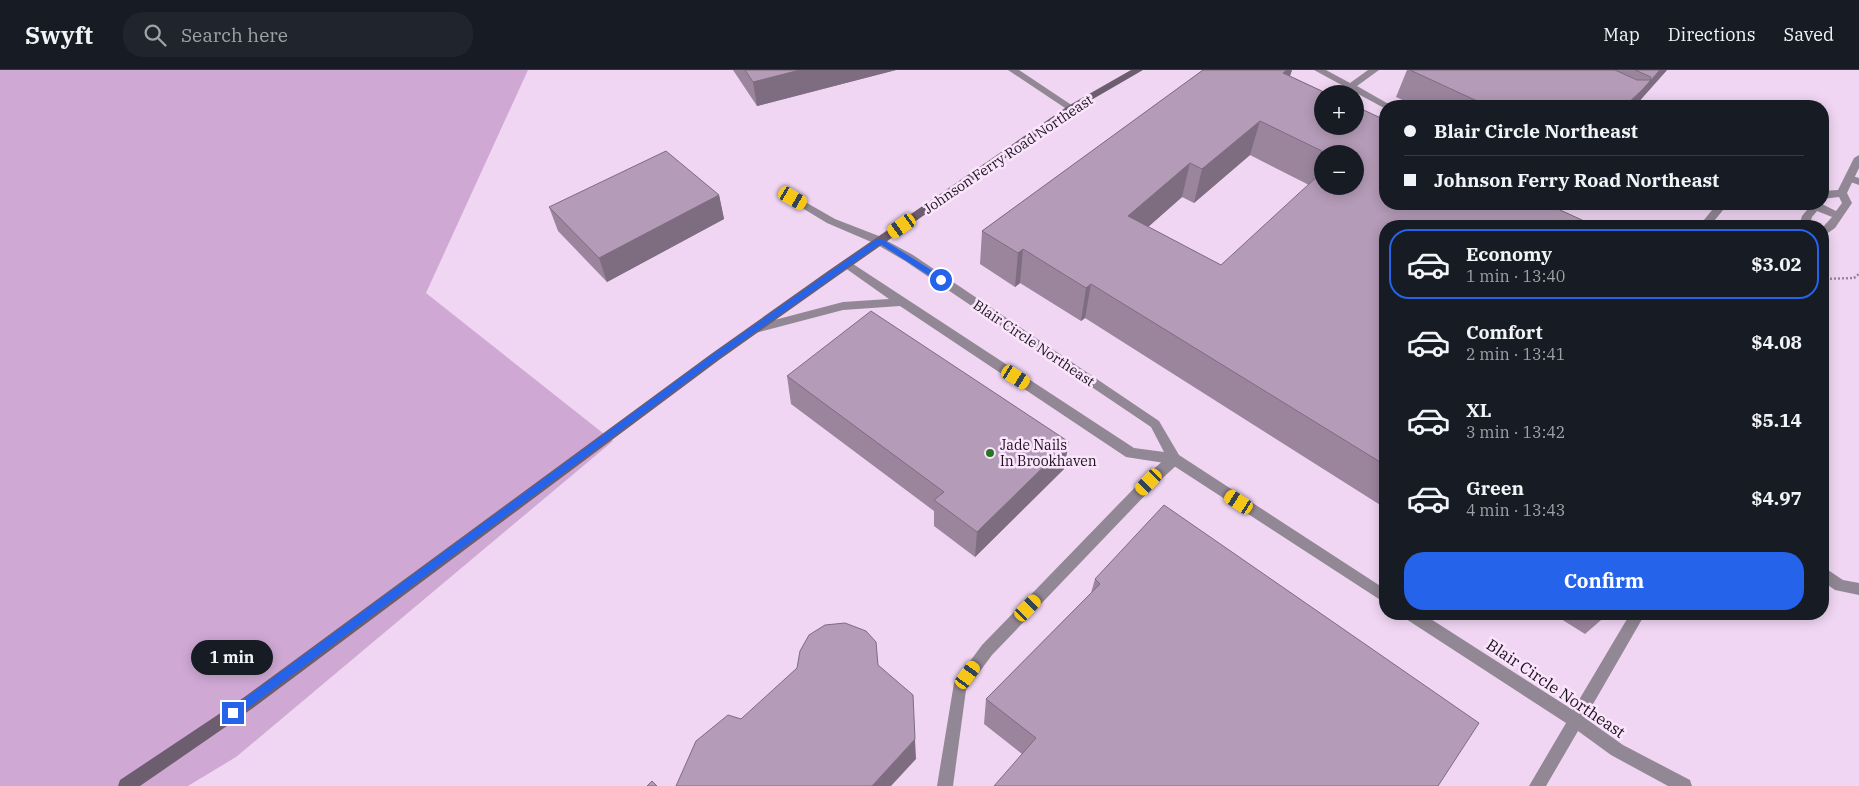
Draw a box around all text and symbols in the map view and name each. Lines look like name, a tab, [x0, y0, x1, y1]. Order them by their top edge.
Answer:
search box	[123, 12, 473, 57]
text: Swyft	[25, 19, 93, 51]
icon: search	[141, 21, 169, 49]
text: Search here	[181, 23, 288, 47]
text: Map	[1603, 23, 1640, 46]
text: Directions	[1668, 23, 1756, 46]
text: Saved	[1784, 23, 1834, 46]
map controls	[1314, 85, 1364, 195]
button: +	[1314, 85, 1364, 135]
street label: Johnson Ferry Road Northeast	[920, 90, 1096, 217]
text: Blair Circle Northeast	[1434, 119, 1638, 143]
button: −	[1314, 145, 1364, 195]
text: Johnson Ferry Road Northeast	[1434, 168, 1719, 192]
car	[776, 184, 809, 212]
car	[885, 211, 918, 241]
icon: car	[1406, 242, 1451, 287]
text: Economy	[1466, 242, 1552, 266]
text: $3.02	[1751, 252, 1802, 276]
text: 1 min · 13:40	[1466, 266, 1565, 286]
route start	[930, 269, 952, 291]
street label: Blair Circle Northeast	[970, 296, 1098, 390]
icon: car	[1406, 320, 1451, 365]
text: Comfort	[1466, 320, 1543, 344]
text: $4.08	[1751, 330, 1802, 354]
text: 2 min · 13:41	[1466, 344, 1565, 364]
car	[999, 363, 1032, 391]
icon: car	[1406, 398, 1451, 443]
text: XL	[1466, 398, 1492, 422]
text: $5.14	[1751, 408, 1802, 432]
text: 3 min · 13:42	[1466, 422, 1565, 442]
place label: Jade Nails In Brookhaven	[1000, 436, 1097, 470]
marker: Jade Nails In Brookhaven	[984, 447, 996, 459]
car	[1133, 466, 1164, 498]
icon: car	[1406, 476, 1451, 521]
text: Green	[1466, 476, 1524, 500]
text: $4.97	[1751, 486, 1802, 510]
car	[1222, 488, 1255, 516]
text: 4 min · 13:43	[1466, 500, 1565, 520]
button: Confirm	[1404, 552, 1804, 610]
car	[1012, 592, 1043, 624]
street label: Blair Circle Northeast	[1483, 634, 1629, 742]
callout: 1 min	[192, 640, 274, 676]
text: 1 min	[210, 647, 254, 667]
car	[953, 658, 982, 692]
route end	[222, 702, 244, 724]

